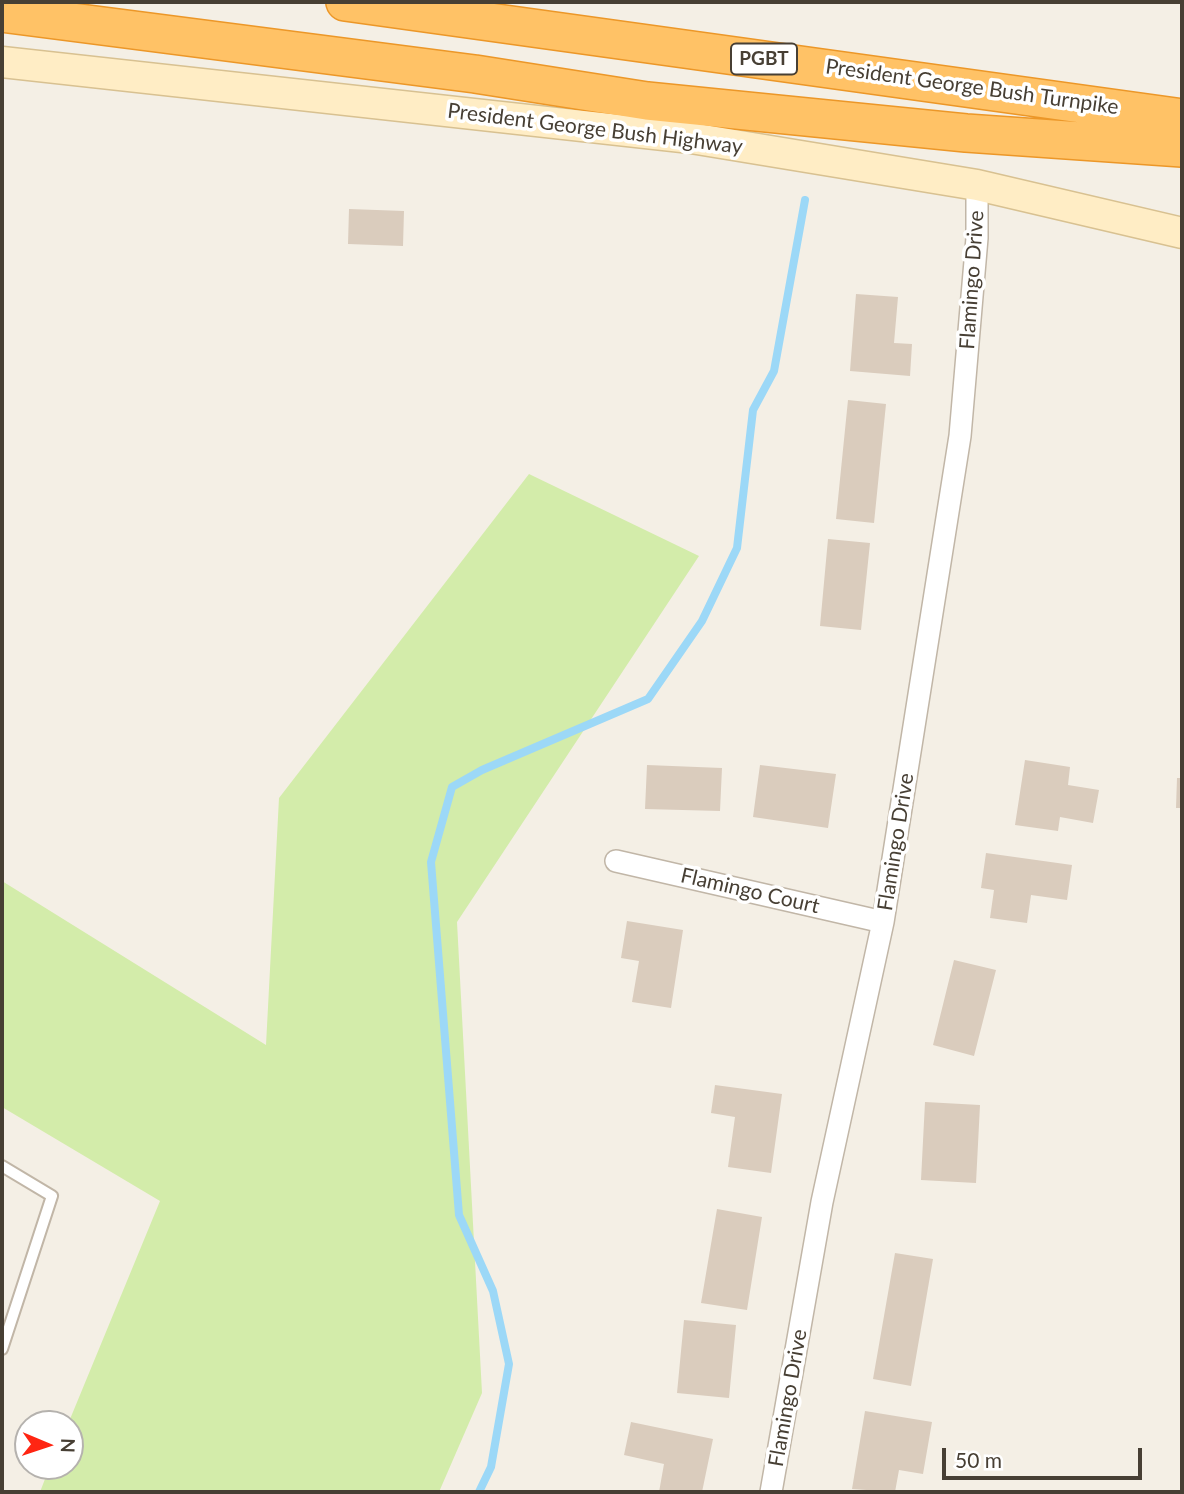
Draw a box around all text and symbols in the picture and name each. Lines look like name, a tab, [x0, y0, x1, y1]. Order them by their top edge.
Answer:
road number: PGBT	[731, 44, 797, 74]
street label: President George Bush Turnpike	[824, 54, 1120, 120]
street label: President George Bush Highway	[446, 98, 744, 160]
street label: Flamingo Drive	[955, 210, 989, 350]
street label: Flamingo Drive	[873, 771, 919, 913]
street label: Flamingo Court	[678, 863, 822, 919]
street label: Flamingo Drive	[764, 1327, 812, 1469]
north arrow	[14, 1410, 84, 1480]
scale bar	[946, 1434, 1146, 1478]
text: N	[57, 1438, 80, 1453]
text: 50 m	[955, 1447, 1002, 1472]

